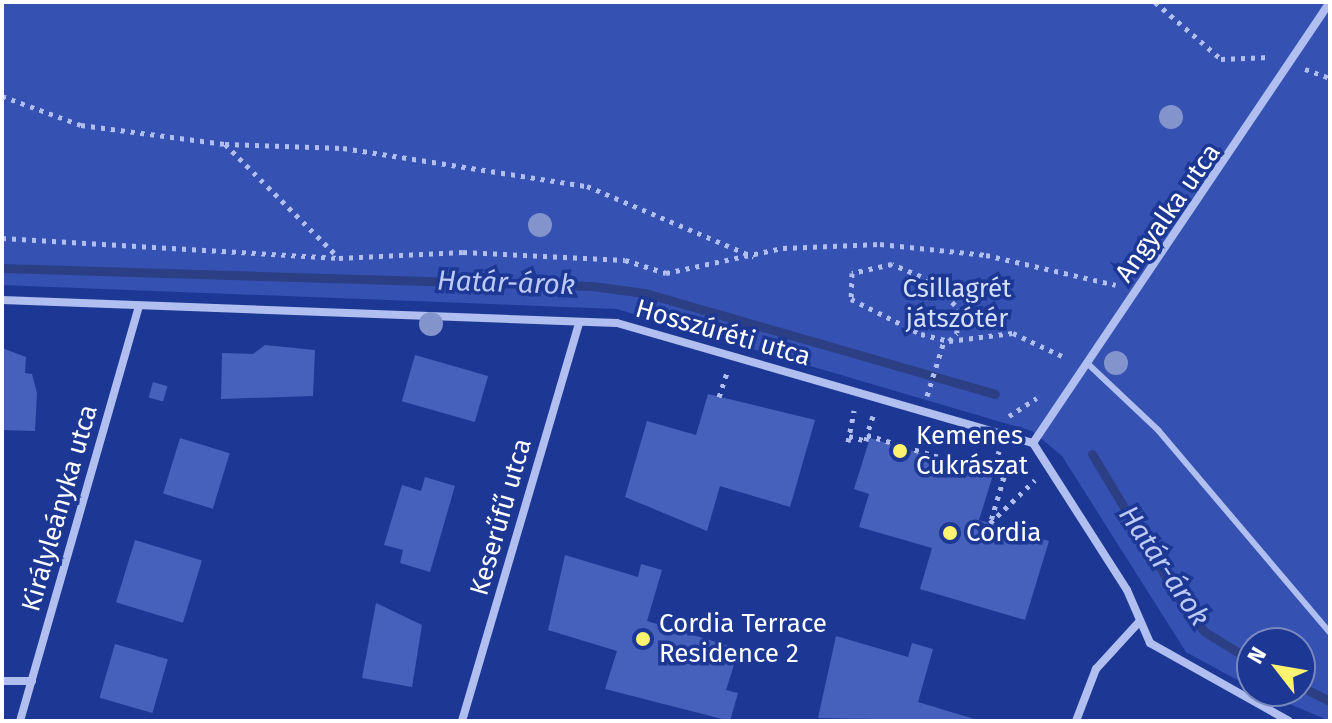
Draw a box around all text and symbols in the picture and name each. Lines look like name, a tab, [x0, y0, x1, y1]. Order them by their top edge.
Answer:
street label: Angyalka utca	[1109, 138, 1227, 288]
water label: Határ-árok	[436, 264, 576, 302]
park label: Csillagrét játszótér	[902, 273, 1012, 334]
street label: Hosszúréti utca	[632, 293, 814, 373]
street label: Királyleányka utca	[16, 401, 104, 615]
place label: Kemenes Cukrászat	[916, 420, 1028, 482]
street label: Keserűfű utca	[464, 435, 538, 599]
marker: Kemenes Cukrászat	[891, 442, 909, 460]
water label: Határ-árok	[1111, 499, 1217, 633]
place label: Cordia	[966, 517, 1042, 549]
marker: Cordia	[941, 524, 959, 542]
place label: Cordia Terrace Residence 2	[659, 608, 827, 670]
north arrow	[1236, 627, 1316, 707]
marker: Cordia Terrace Residence 2	[634, 630, 652, 648]
text: N	[1241, 642, 1272, 669]

